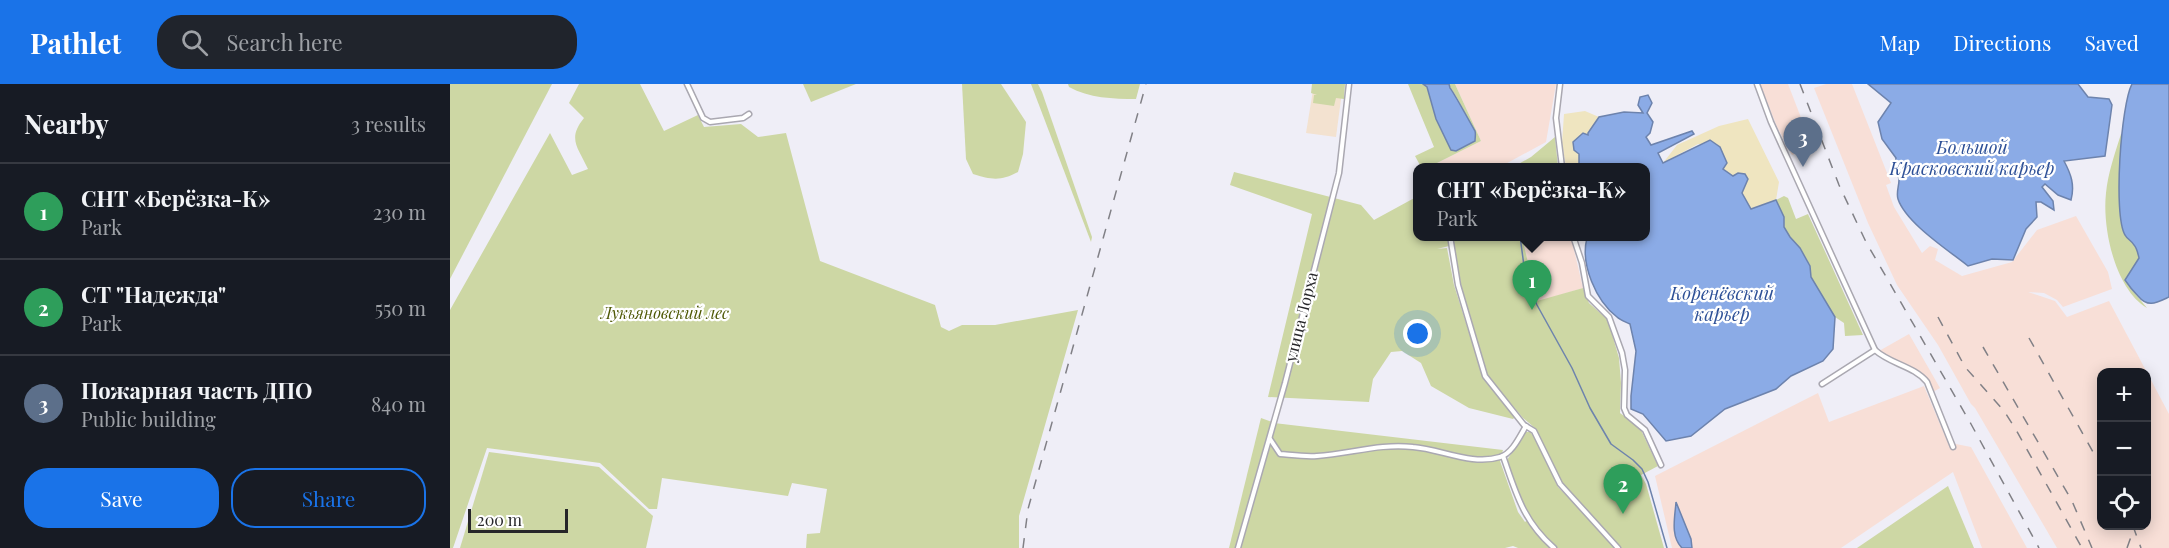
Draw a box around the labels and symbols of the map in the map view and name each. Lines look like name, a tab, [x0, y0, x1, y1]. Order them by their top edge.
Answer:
pin: 3	[1784, 118, 1822, 167]
water label: Большой Красковский карьер	[1889, 135, 2055, 180]
pin: 1	[1512, 260, 1552, 310]
street label: улица Лорха	[1279, 270, 1322, 365]
water label: Коренёвский карьер	[1669, 281, 1775, 326]
park label: Лукьяновский лес	[599, 302, 729, 323]
your location	[1403, 319, 1432, 348]
pin: 2	[1604, 464, 1642, 514]
scale bar	[468, 506, 568, 534]

